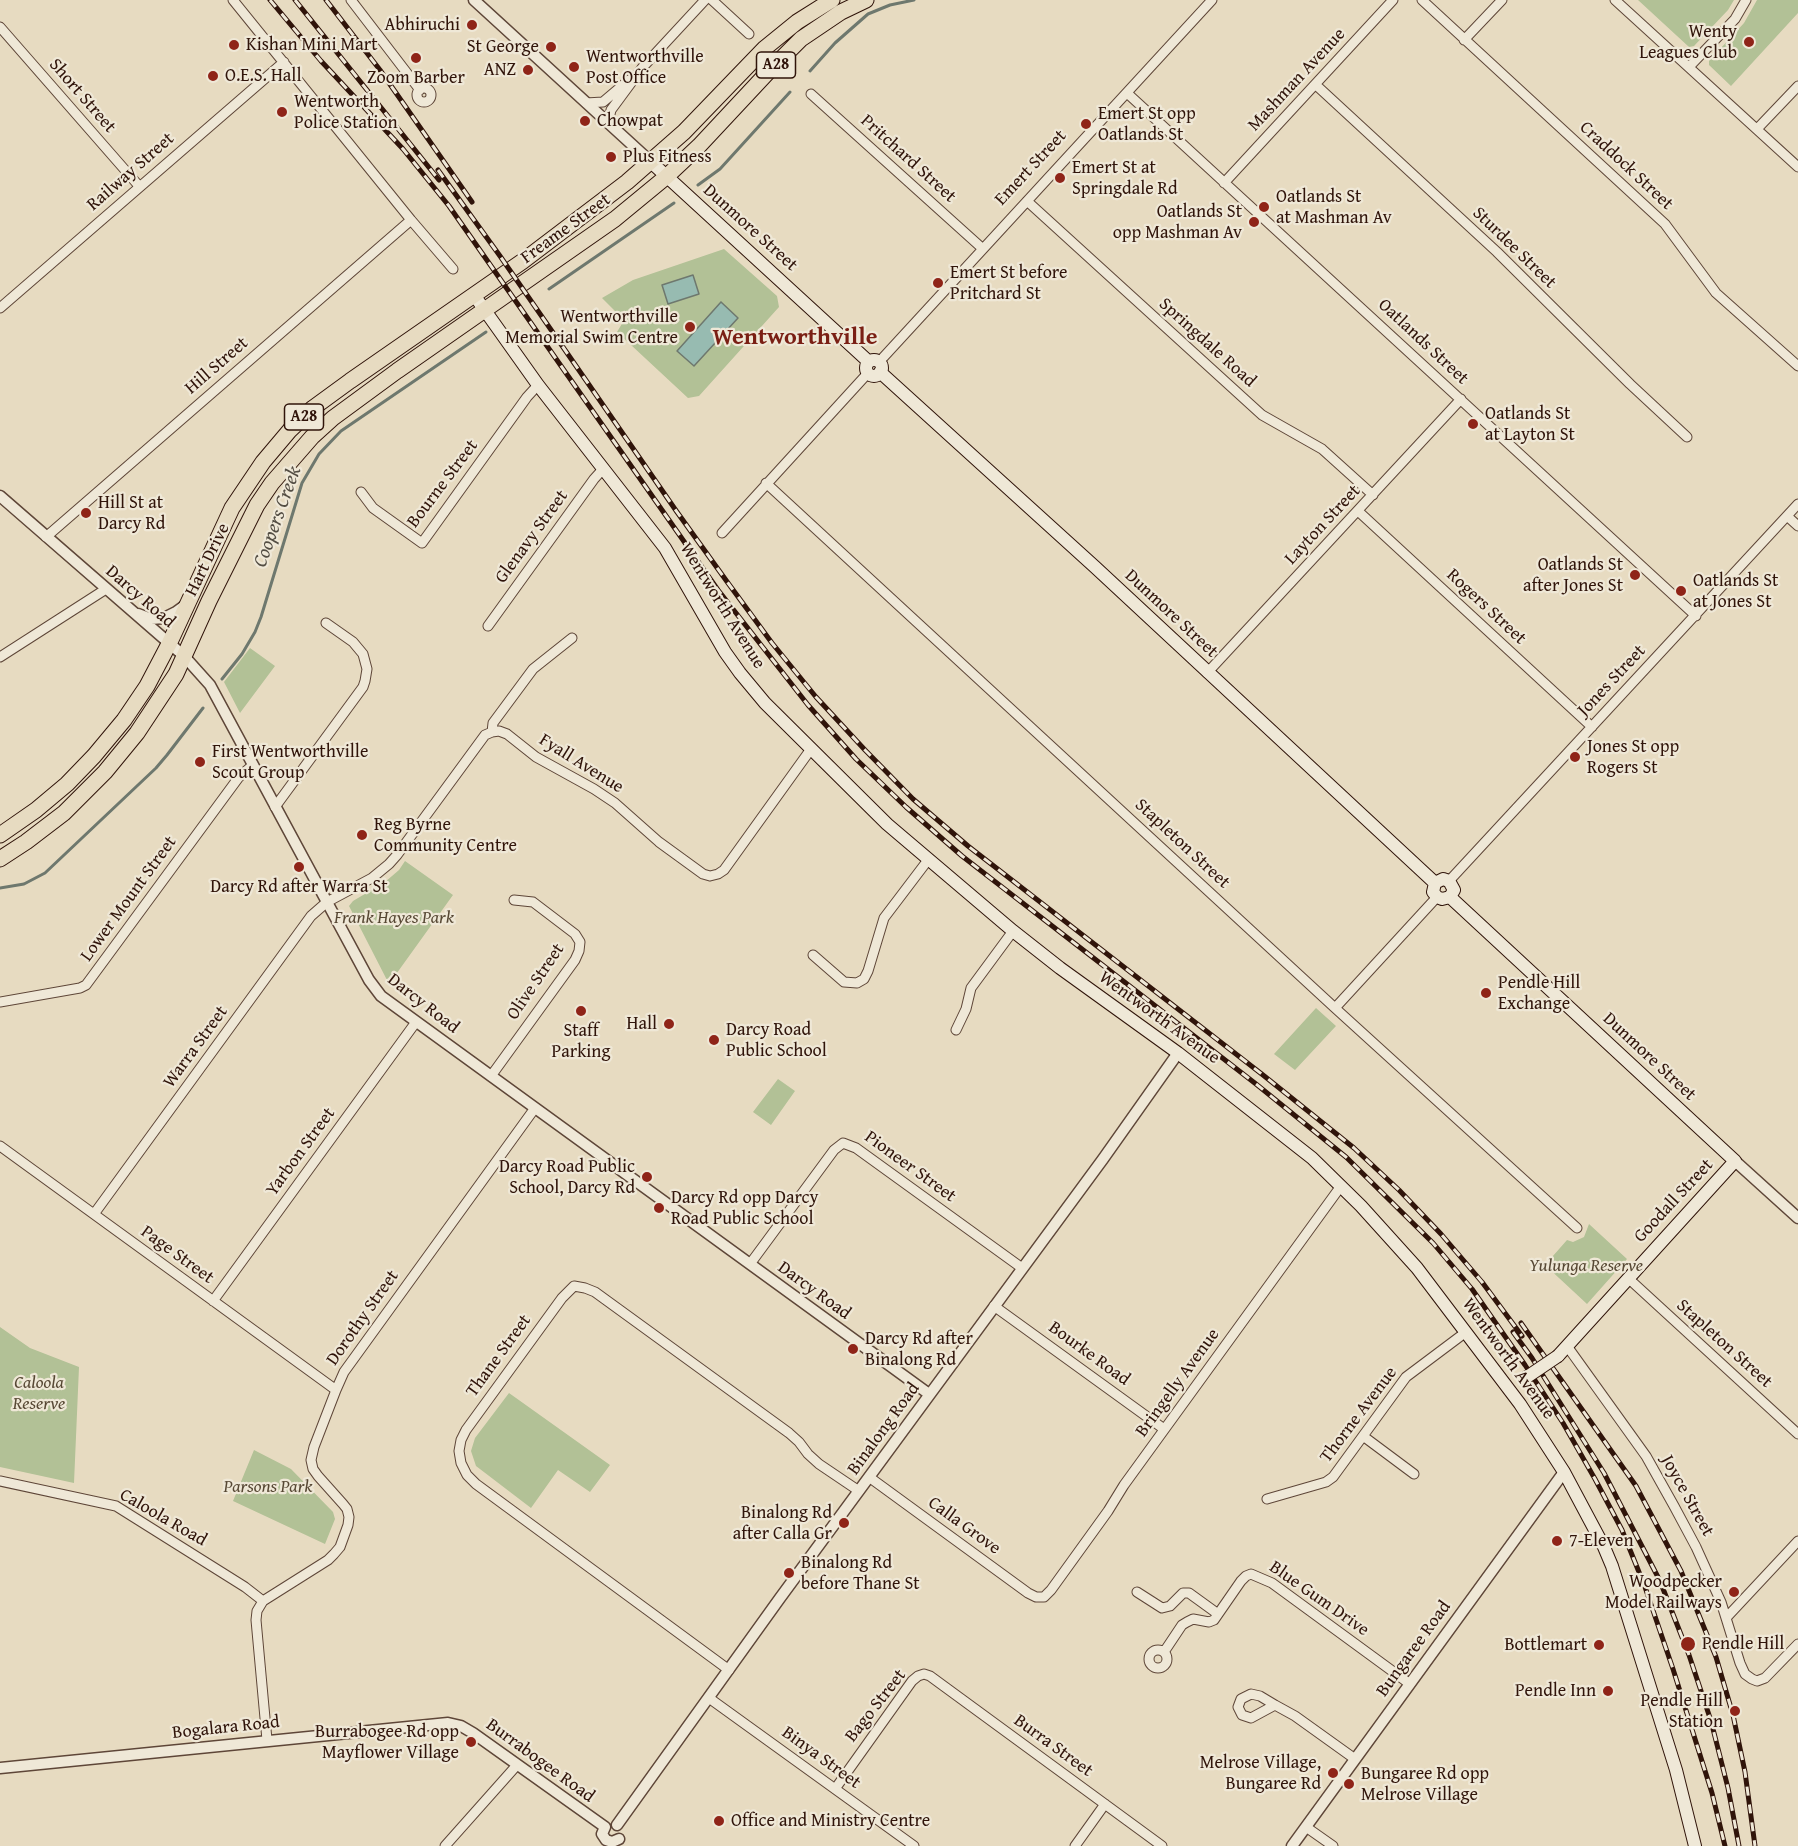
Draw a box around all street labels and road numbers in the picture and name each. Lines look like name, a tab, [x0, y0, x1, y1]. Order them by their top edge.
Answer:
street label: Mashman Avenue	[1244, 24, 1350, 136]
road number: A28	[756, 52, 796, 78]
street label: Short Street	[44, 54, 120, 138]
street label: Pritchard Street	[856, 110, 960, 208]
street label: Craddock Street	[1575, 117, 1677, 215]
street label: Emert Street	[991, 126, 1071, 210]
street label: Railway Street	[83, 128, 179, 216]
street label: Dunmore Street	[698, 180, 802, 276]
street label: Freame Street	[517, 189, 615, 269]
street label: Sturdee Street	[1468, 203, 1560, 293]
street label: Springdale Road	[1154, 294, 1260, 392]
street label: Oatlands Street	[1373, 295, 1473, 389]
street label: Hill Street	[181, 333, 253, 399]
road number: A28	[284, 404, 324, 430]
street label: Bourne Street	[403, 436, 483, 532]
street label: Layton Street	[1281, 481, 1365, 569]
street label: Glenavy Street	[491, 486, 573, 588]
street label: Hart Drive	[181, 520, 235, 600]
street label: Wentworth Avenue	[675, 539, 769, 673]
street label: Darcy Road	[101, 561, 179, 633]
street label: Dunmore Street	[1120, 565, 1222, 663]
street label: Rogers Street	[1442, 565, 1530, 649]
street label: Jones Street	[1573, 641, 1651, 721]
street label: Fyall Avenue	[535, 730, 627, 798]
street label: Stapleton Street	[1130, 794, 1234, 894]
street label: Lower Mount Street	[76, 832, 182, 966]
street label: Olive Street	[503, 940, 569, 1024]
street label: Wentworth Avenue	[1094, 967, 1224, 1069]
street label: Darcy Road	[383, 969, 463, 1039]
street label: Warra Street	[159, 1002, 233, 1092]
street label: Dunmore Street	[1598, 1008, 1700, 1106]
street label: Yarbon Street	[262, 1104, 340, 1200]
street label: Pioneer Street	[860, 1127, 960, 1207]
street label: Goodall Street	[1630, 1155, 1718, 1247]
street label: Page Street	[136, 1221, 218, 1289]
street label: Darcy Road	[773, 1257, 855, 1325]
street label: Dorothy Street	[322, 1266, 404, 1370]
street label: Wentworth Avenue	[1457, 1294, 1559, 1424]
street label: Stapleton Street	[1671, 1295, 1777, 1393]
street label: Thane Street	[462, 1311, 536, 1401]
street label: Bourke Road	[1044, 1317, 1134, 1391]
street label: Bringelly Avenue	[1131, 1325, 1225, 1441]
street label: Thorne Avenue	[1316, 1363, 1402, 1467]
street label: Binalong Road	[843, 1379, 925, 1479]
street label: Joyce Street	[1656, 1452, 1718, 1540]
street label: Caloola Road	[116, 1484, 210, 1552]
street label: Calla Grove	[924, 1492, 1004, 1560]
street label: Blue Gum Drive	[1265, 1557, 1373, 1641]
street label: Bungaree Road	[1372, 1597, 1456, 1701]
street label: Bago Street	[841, 1665, 911, 1747]
street label: Burra Street	[1009, 1710, 1097, 1782]
street label: Bogalara Road	[171, 1712, 281, 1744]
street label: Burrabogee Road	[481, 1714, 599, 1808]
street label: Binya Street	[777, 1722, 865, 1794]

